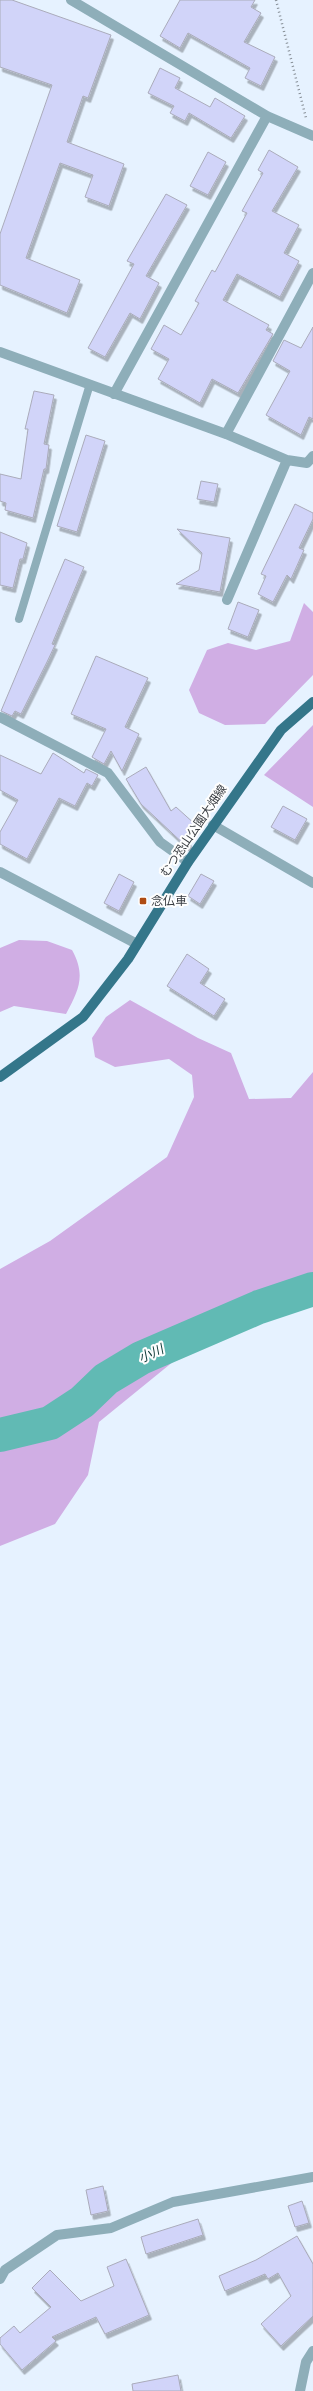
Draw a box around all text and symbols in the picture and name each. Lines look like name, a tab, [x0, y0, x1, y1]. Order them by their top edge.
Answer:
street label: むつ恐山公園大畑線	[157, 781, 231, 881]
place label: 念仏車	[151, 893, 187, 910]
marker: 念仏車	[138, 896, 148, 906]
water label: 小川	[135, 1340, 168, 1368]

